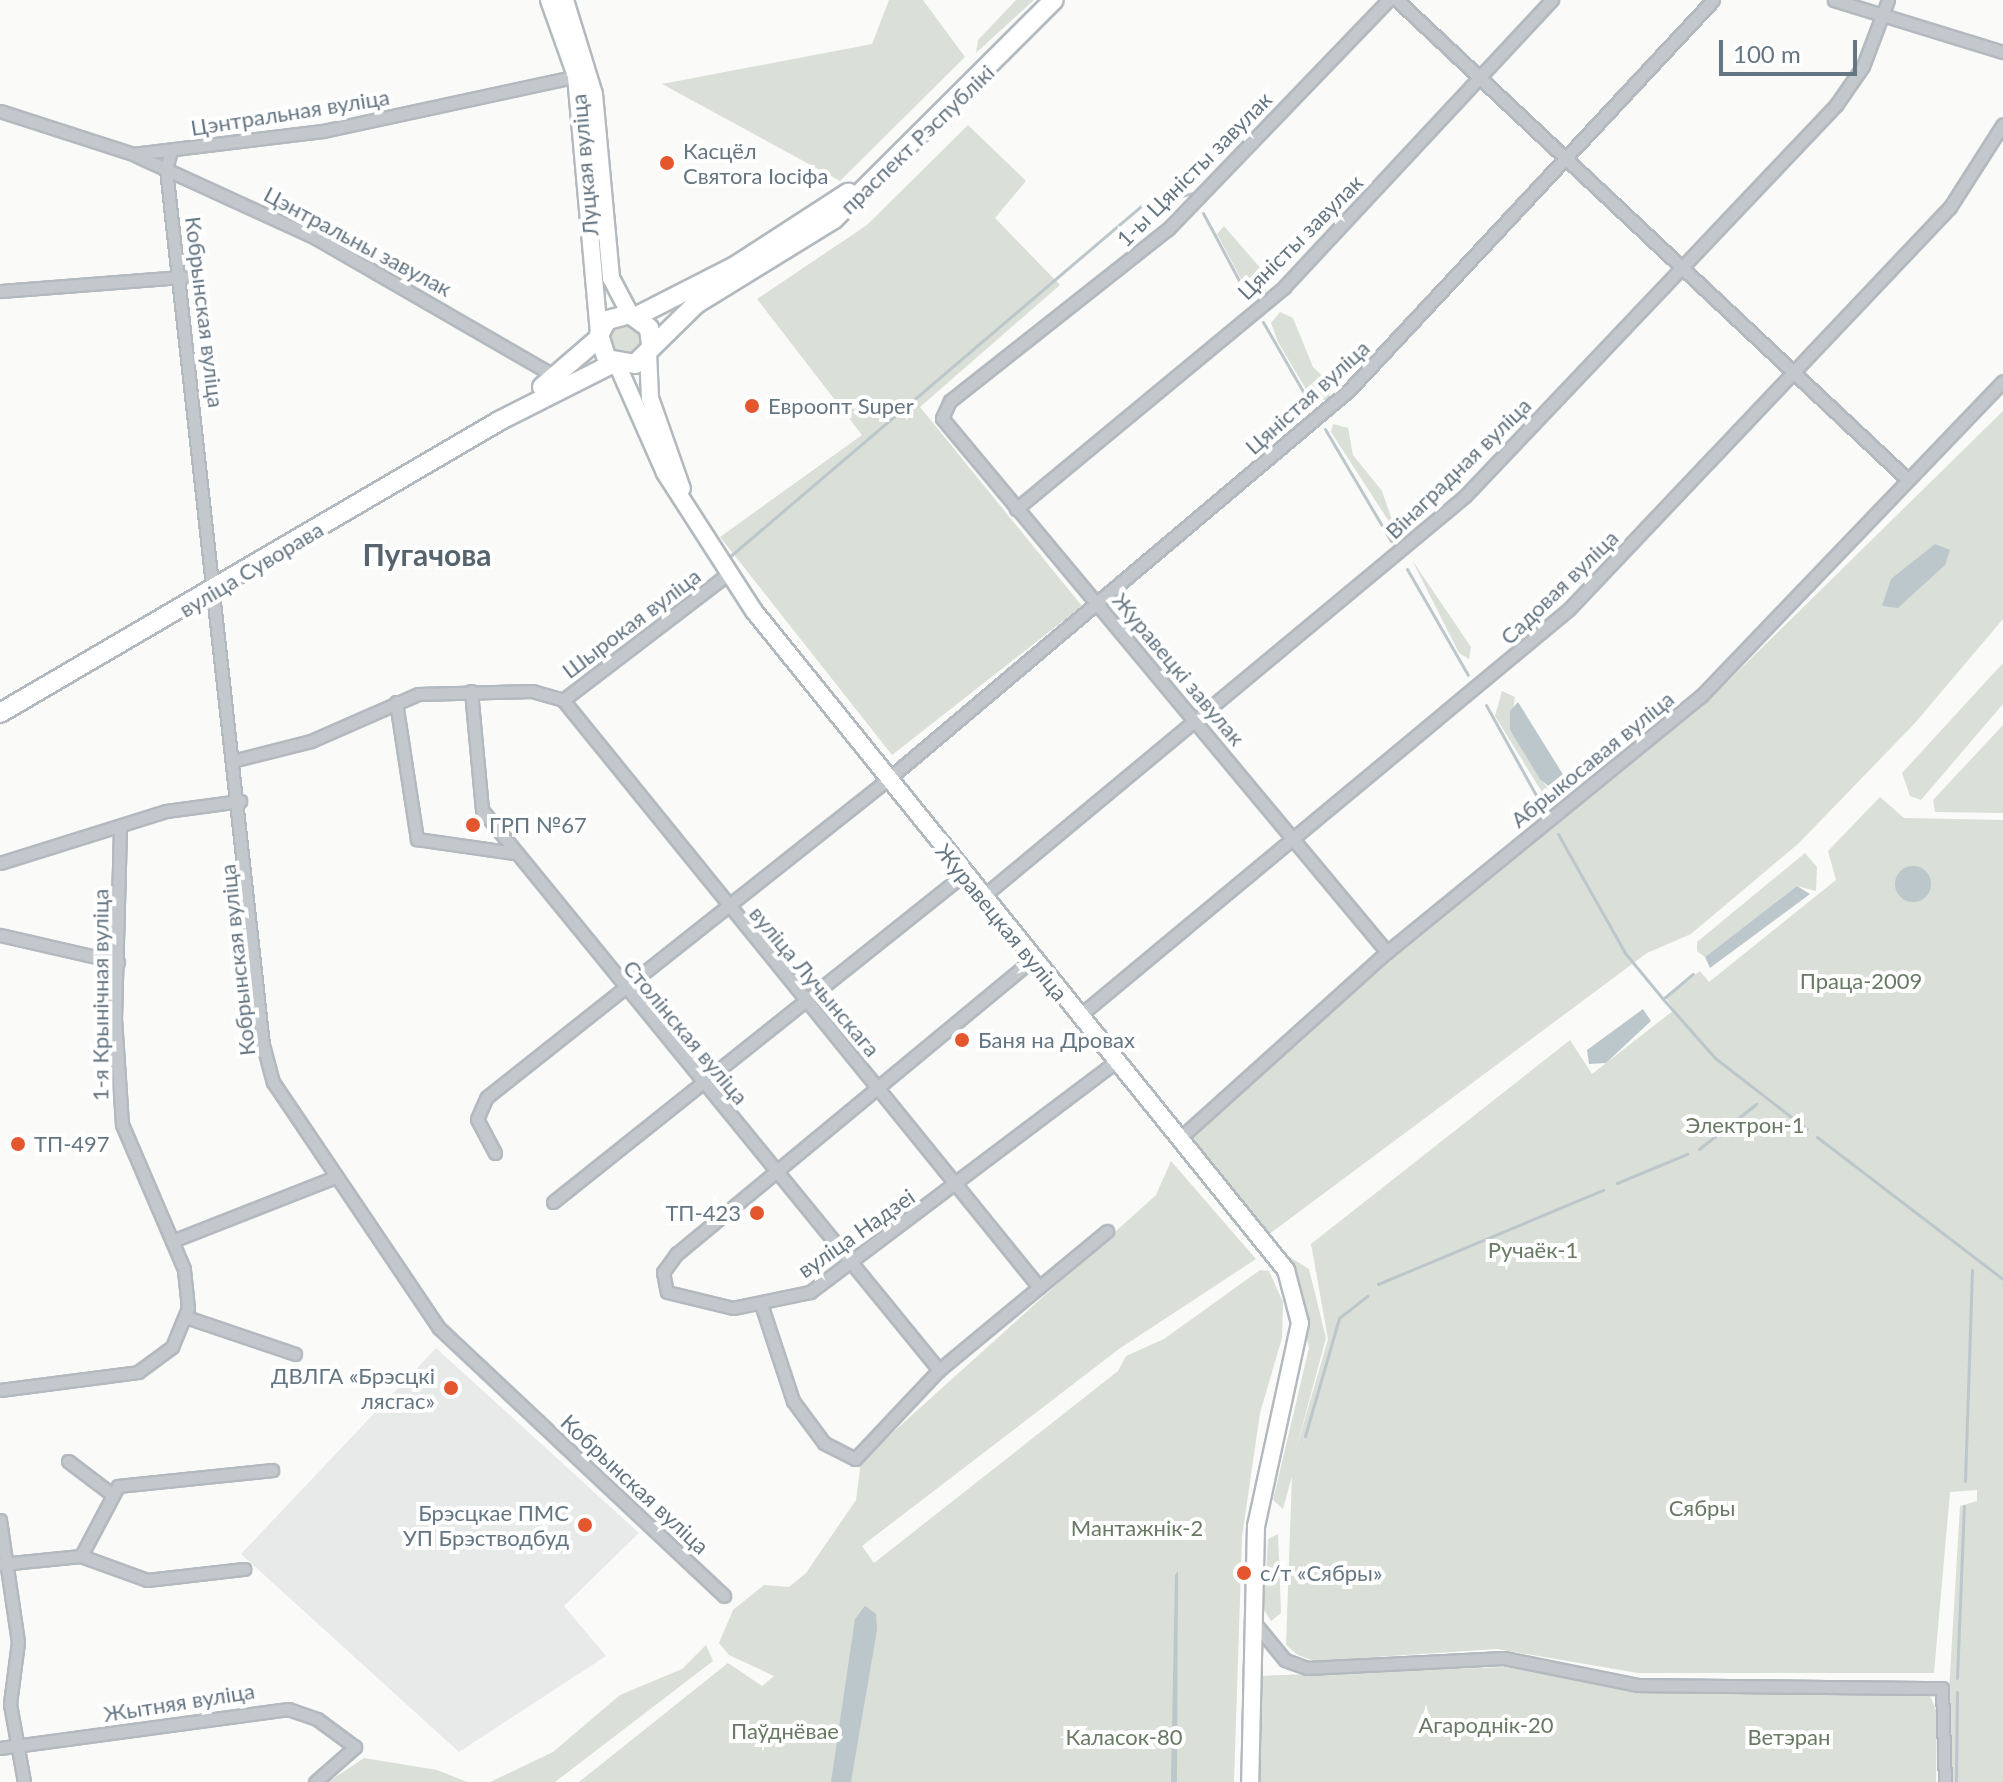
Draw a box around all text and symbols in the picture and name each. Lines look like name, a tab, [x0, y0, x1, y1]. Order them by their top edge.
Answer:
scale bar	[1723, 24, 1861, 74]
text: 100 m	[1733, 39, 1801, 68]
street label: праспект Рэспублікі	[835, 59, 999, 219]
street label: Цэнтральная вуліца	[189, 83, 391, 141]
street label: 1-ы Цяністы завулак	[1111, 86, 1277, 252]
street label: Луцкая вуліца	[565, 93, 603, 237]
place label: Касцёл Святога Іосіфа	[683, 137, 829, 188]
marker: Касцёл Святога Іосіфа	[658, 154, 676, 172]
street label: Цяністы завулак	[1232, 169, 1368, 305]
street label: Цэнтральны завулак	[260, 180, 456, 302]
street label: Кобрынская вуліца	[180, 215, 230, 409]
street label: Цяністая вуліца	[1239, 334, 1375, 460]
street label: Вінаградная вуліца	[1380, 392, 1536, 544]
place label: Евроопт Super	[768, 393, 914, 419]
marker: Евроопт Super	[743, 397, 761, 415]
street label: вуліца Суворава	[174, 516, 328, 622]
street label: Садовая вуліца	[1495, 524, 1623, 650]
district label: Пугачова	[363, 536, 491, 572]
street label: Шырокая вуліца	[557, 562, 705, 684]
street label: Журавецкі завулак	[1107, 587, 1251, 751]
street label: Абрыкосавая вуліца	[1505, 685, 1679, 833]
place label: ГРП №67	[489, 812, 587, 838]
marker: ГРП №67	[464, 816, 482, 834]
street label: Журавецкая вуліца	[931, 838, 1073, 1006]
street label: Кобрынская вуліца	[214, 863, 260, 1057]
street label: 1-я Крынічная вуліца	[87, 889, 113, 1101]
street label: вуліца Лучынскага	[744, 900, 886, 1062]
street label: Столінская вуліца	[618, 954, 754, 1110]
park label: Праца-2009	[1800, 968, 1922, 994]
place label: Баня на Дровах	[978, 1027, 1135, 1053]
marker: Баня на Дровах	[953, 1031, 971, 1049]
park label: Электрон-1	[1686, 1112, 1804, 1138]
place label: ТП-497	[34, 1131, 110, 1157]
marker: ТП-497	[9, 1135, 27, 1153]
street label: вуліца Надзеі	[792, 1183, 920, 1283]
place label: ТП-423	[665, 1200, 741, 1226]
marker: ТП-423	[748, 1204, 766, 1222]
park label: Ручаёк-1	[1488, 1237, 1578, 1263]
place label: ДВЛГА «Брэсцкі лясгас»	[271, 1362, 435, 1414]
marker: ДВЛГА «Брэсцкі лясгас»	[442, 1379, 460, 1397]
street label: Кобрынская вуліца	[556, 1409, 714, 1559]
park label: Сябры	[1669, 1495, 1735, 1521]
place label: Брэсцкае ПМС УП Брэстводбуд	[403, 1499, 569, 1550]
park label: Мантажнік-2	[1071, 1515, 1203, 1541]
marker: Брэсцкае ПМС УП Брэстводбуд	[576, 1516, 594, 1534]
place label: с/т «Сябры»	[1260, 1560, 1382, 1586]
marker: с/т «Сябры»	[1235, 1564, 1253, 1582]
street label: Жытняя вуліца	[102, 1677, 256, 1727]
park label: Агароднік-20	[1418, 1712, 1554, 1738]
park label: Паўднёвае	[731, 1718, 839, 1744]
park label: Каласок-80	[1066, 1724, 1182, 1750]
park label: Ветэран	[1748, 1724, 1830, 1750]

